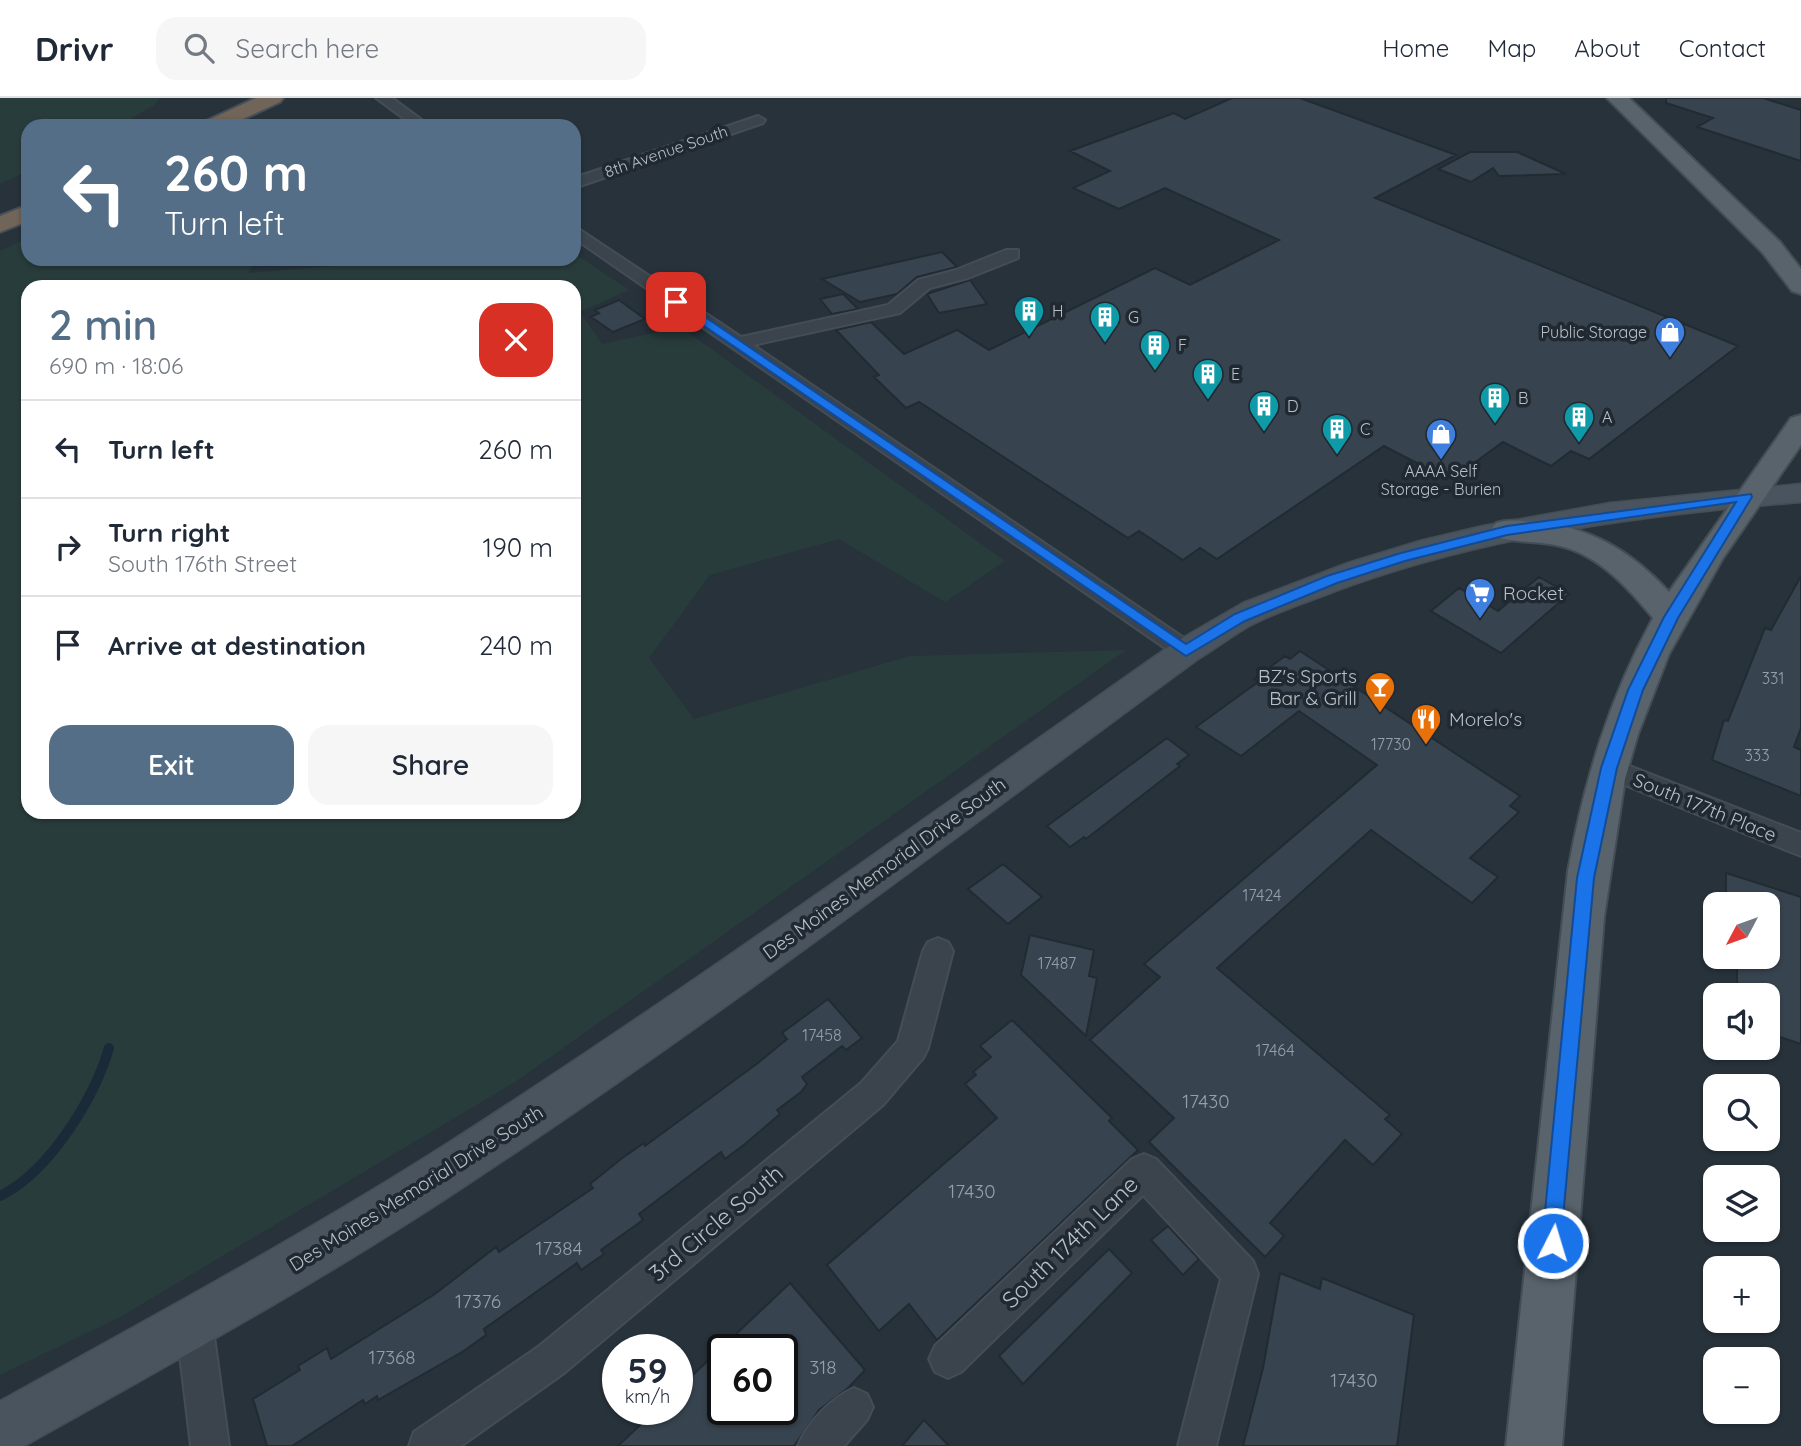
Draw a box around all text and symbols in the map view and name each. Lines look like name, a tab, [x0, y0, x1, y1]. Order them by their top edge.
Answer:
search box	[156, 17, 646, 80]
text: Drivr	[35, 28, 114, 69]
icon: search	[180, 29, 218, 67]
text: Search here	[236, 32, 379, 65]
text: Home	[1382, 33, 1449, 63]
text: Map	[1487, 33, 1536, 63]
text: About	[1574, 33, 1641, 63]
text: Contact	[1679, 33, 1766, 63]
street label: 8th Avenue South	[602, 121, 730, 181]
text: 260 m	[164, 142, 308, 203]
icon: left	[49, 147, 140, 238]
text: Turn left	[164, 203, 285, 243]
pin	[646, 272, 706, 332]
icon: arrive	[657, 283, 695, 321]
building icon: H	[1012, 294, 1046, 338]
text: 2 min	[49, 298, 157, 351]
building icon: G	[1088, 300, 1122, 344]
place label: H	[1052, 301, 1064, 321]
button: close	[479, 303, 553, 377]
place label: G	[1128, 307, 1139, 327]
shop icon: Public Storage	[1653, 315, 1687, 359]
place label: Public Storage	[1541, 322, 1647, 342]
building icon: F	[1138, 328, 1172, 372]
place label: F	[1178, 335, 1187, 355]
text: 690 m · 18:06	[49, 351, 183, 380]
building icon: E	[1191, 357, 1225, 401]
place label: E	[1231, 364, 1240, 384]
building icon: B	[1478, 381, 1512, 425]
place label: B	[1518, 388, 1528, 408]
building icon: D	[1247, 389, 1281, 433]
place label: D	[1287, 396, 1299, 416]
building icon: A	[1562, 400, 1596, 444]
place label: A	[1602, 407, 1612, 427]
building icon: C	[1320, 412, 1354, 456]
shop icon: AAAA Self Storage - Burien	[1424, 417, 1458, 461]
place label: C	[1360, 419, 1370, 439]
icon: left	[49, 430, 87, 468]
text: Turn left	[108, 433, 215, 466]
text: 260 m	[478, 433, 553, 466]
place label: AAAA Self Storage - Burien	[1381, 461, 1501, 499]
text: Turn right	[108, 516, 230, 549]
icon: right	[49, 528, 87, 566]
text: 190 m	[483, 531, 553, 564]
text: South 176th Street	[108, 549, 297, 578]
supermarket icon: Rocket	[1463, 576, 1497, 620]
place label: Rocket	[1503, 581, 1564, 605]
icon: arrive	[49, 626, 87, 664]
text: Arrive at destination	[108, 629, 366, 662]
text: 240 m	[479, 629, 553, 662]
place label: BZ's Sports Bar & Grill	[1258, 664, 1357, 710]
house number: 331	[1762, 668, 1784, 688]
bar icon: BZ's Sports Bar & Grill	[1363, 670, 1397, 714]
restaurant icon: Morelo's	[1409, 702, 1443, 746]
place label: Morelo's	[1449, 707, 1522, 731]
button: Exit	[49, 725, 294, 805]
button: Share	[308, 725, 553, 805]
house number: 17730	[1371, 734, 1411, 754]
house number: 333	[1744, 745, 1770, 765]
street label: South 177th Place	[1630, 767, 1780, 847]
street label: Des Moines Memorial Drive South	[758, 772, 1010, 964]
house number: 17424	[1243, 885, 1281, 905]
north arrow	[1703, 892, 1780, 970]
map controls	[1703, 892, 1780, 1424]
house number: 17487	[1038, 953, 1076, 973]
button: sound	[1703, 983, 1780, 1060]
house number: 17458	[802, 1025, 842, 1045]
house number: 17464	[1255, 1040, 1295, 1060]
button: search	[1703, 1074, 1780, 1151]
house number: 17430	[1182, 1089, 1230, 1113]
street label: Des Moines Memorial Drive South	[285, 1100, 547, 1276]
street label: 3rd Circle South	[643, 1158, 789, 1287]
button: layers	[1703, 1165, 1780, 1242]
street label: South 174th Lane	[995, 1169, 1144, 1314]
house number: 17430	[948, 1179, 996, 1203]
position arrow	[1516, 1206, 1590, 1280]
house number: 17384	[535, 1236, 583, 1260]
button: +	[1703, 1256, 1780, 1333]
house number: 17376	[455, 1289, 501, 1313]
speed limit sign: 60	[707, 1334, 798, 1425]
house number: 17368	[368, 1345, 416, 1369]
button: −	[1703, 1347, 1780, 1424]
text: 59	[627, 1348, 668, 1392]
house number: 318	[809, 1355, 837, 1379]
house number: 17430	[1330, 1368, 1378, 1392]
text: km/h	[625, 1385, 670, 1408]

